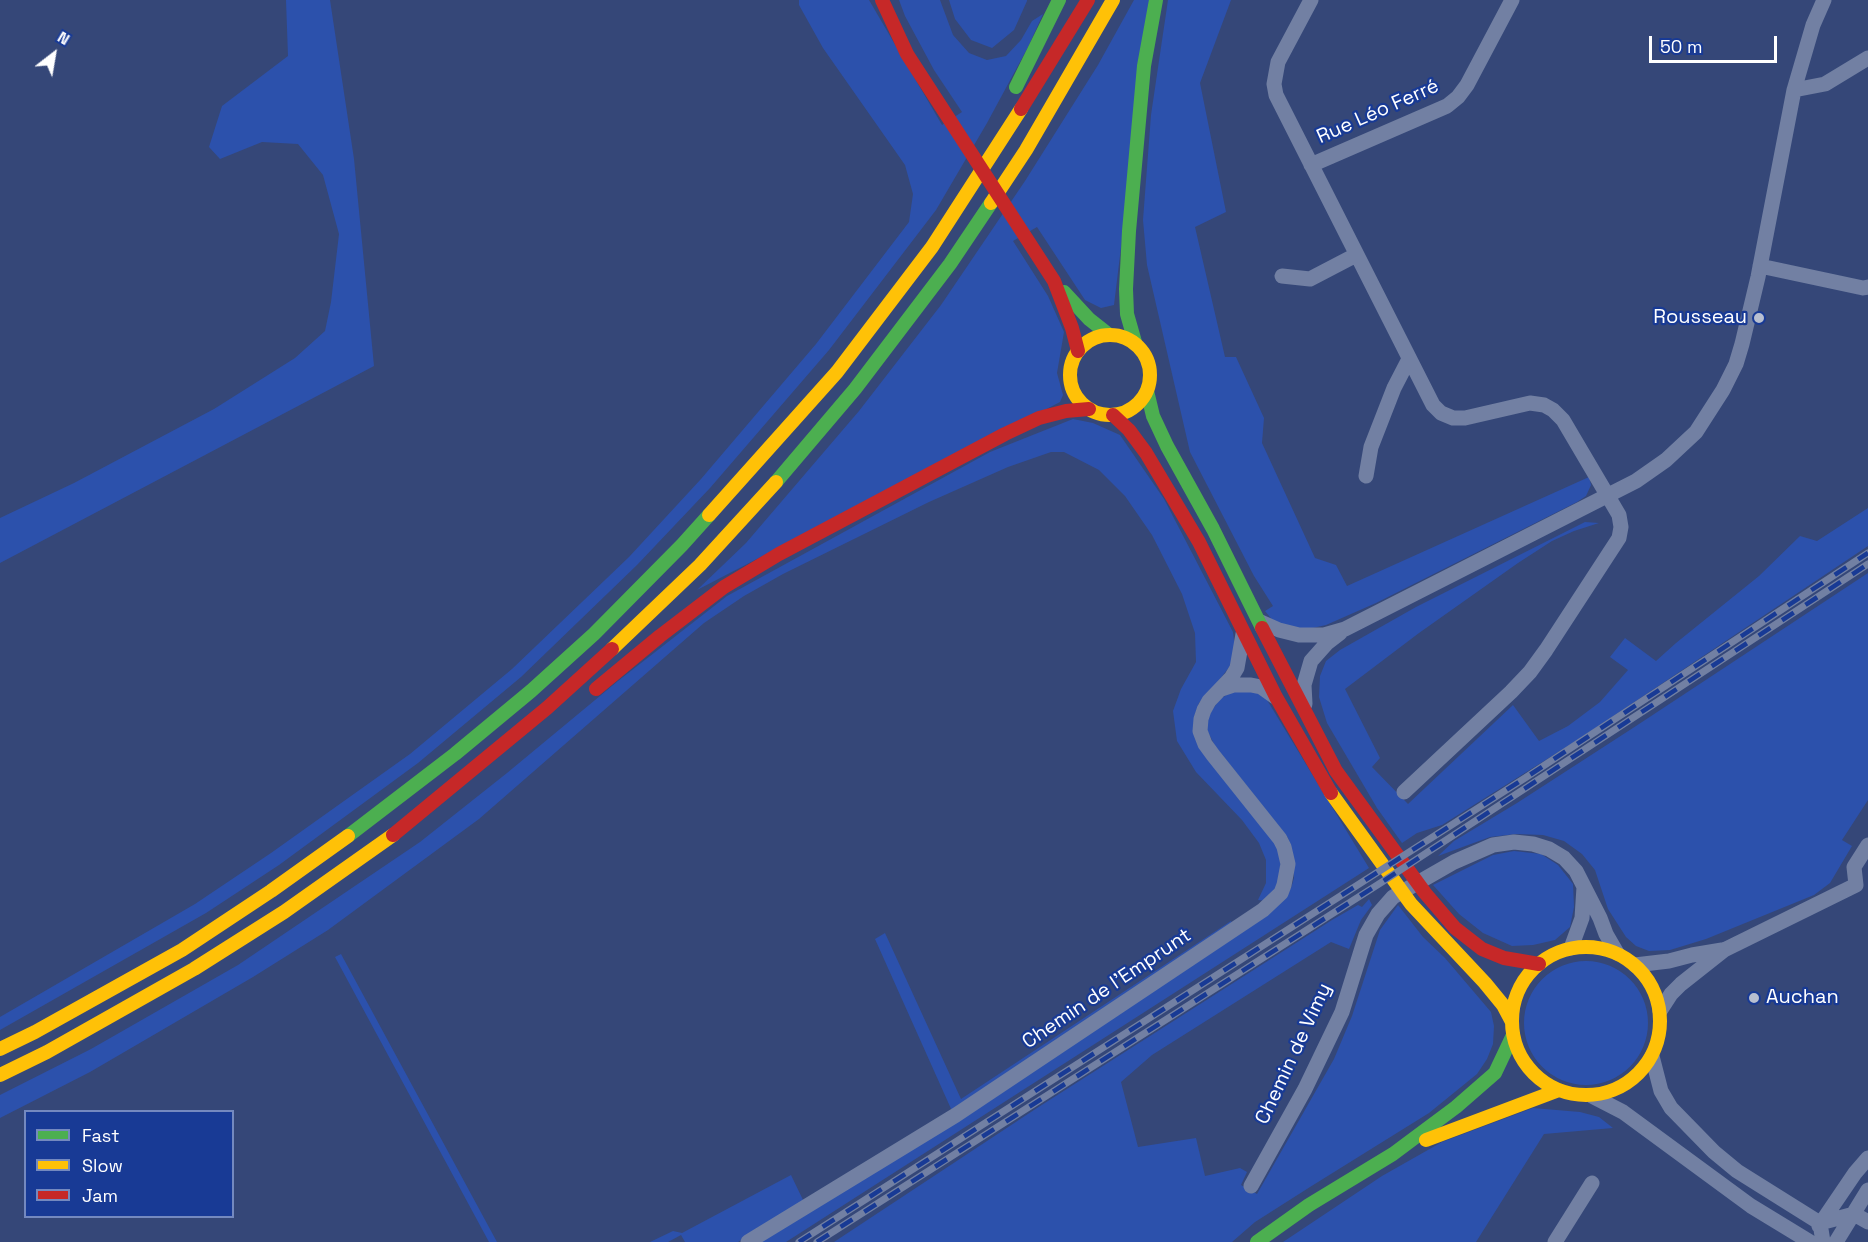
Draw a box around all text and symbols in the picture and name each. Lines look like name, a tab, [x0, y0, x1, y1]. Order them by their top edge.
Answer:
north arrow	[24, 24, 84, 84]
scale bar	[1652, 24, 1780, 62]
text: N	[54, 26, 74, 50]
text: 50 m	[1660, 35, 1702, 58]
street label: Rue Léo Ferré	[1313, 74, 1443, 150]
place label: Rousseau	[1653, 306, 1747, 330]
marker: Rousseau	[1752, 311, 1766, 325]
street label: Chemin de l'Emprunt	[1018, 924, 1196, 1054]
street label: Chemin de Vimy	[1251, 980, 1337, 1128]
place label: Auchan	[1766, 986, 1839, 1010]
marker: Auchan	[1747, 991, 1761, 1005]
legend	[24, 1110, 234, 1218]
text: Fast	[82, 1124, 119, 1147]
text: Slow	[82, 1154, 123, 1177]
text: Jam	[82, 1184, 118, 1207]

